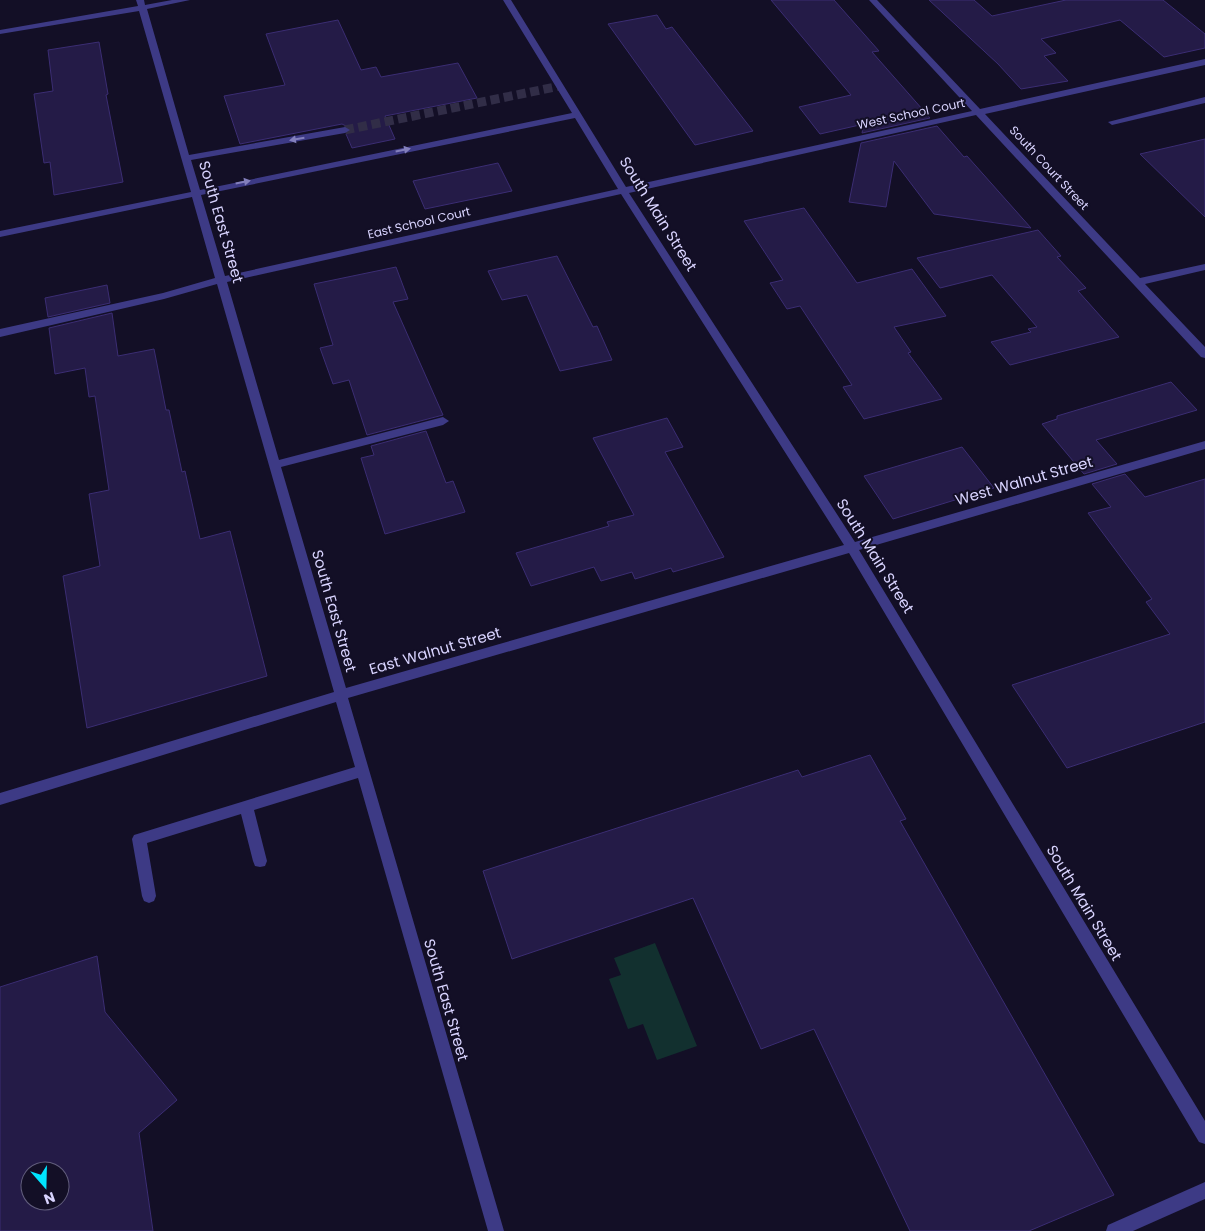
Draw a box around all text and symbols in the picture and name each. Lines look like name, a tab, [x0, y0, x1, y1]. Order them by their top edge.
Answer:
street label: West School Court	[855, 94, 966, 133]
street label: South Court Street	[1006, 122, 1093, 213]
one-way arrow	[288, 135, 304, 143]
one-way arrow	[395, 146, 410, 154]
street label: South Main Street	[615, 152, 702, 275]
street label: South East Street	[194, 158, 249, 285]
one-way arrow	[236, 178, 252, 186]
street label: East School Court	[366, 202, 472, 243]
street label: West Walnut Street	[953, 451, 1095, 510]
street label: South Main Street	[832, 494, 919, 617]
street label: South East Street	[307, 547, 362, 674]
street label: East Walnut Street	[367, 622, 503, 679]
street label: South Main Street	[1042, 841, 1127, 964]
street label: South East Street	[419, 936, 474, 1063]
north arrow	[20, 1161, 70, 1211]
text: N	[41, 1187, 58, 1209]

